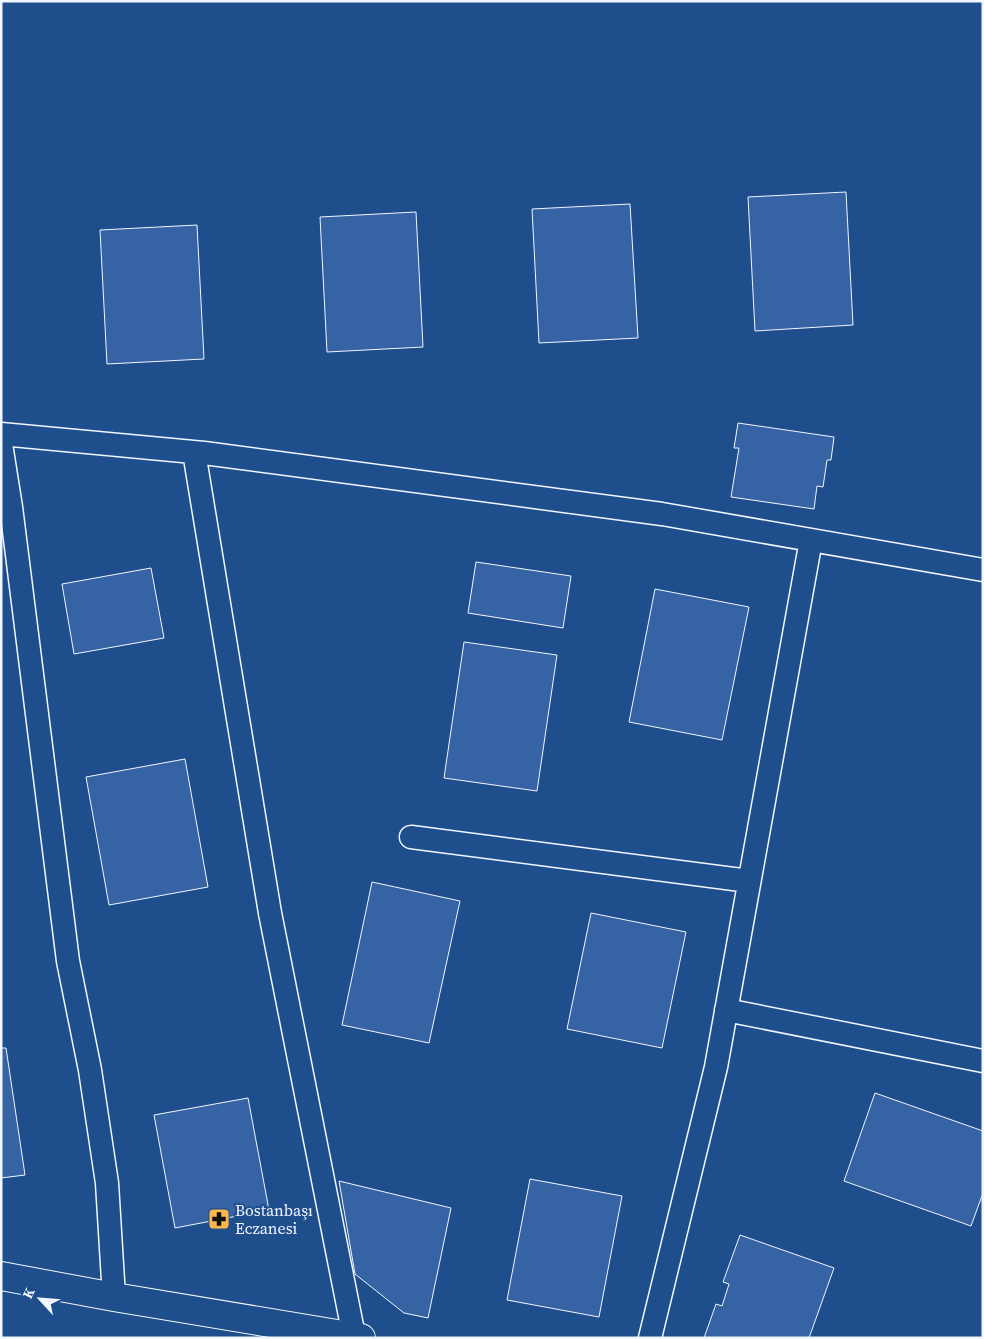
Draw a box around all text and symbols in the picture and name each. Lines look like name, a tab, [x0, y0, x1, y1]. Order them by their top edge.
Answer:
place label: Bostanbaşı Eczanesi	[235, 1199, 313, 1239]
pharmacy icon: Bostanbaşı Eczanesi	[207, 1207, 231, 1231]
north arrow	[15, 1274, 65, 1324]
text: K	[17, 1284, 40, 1302]

